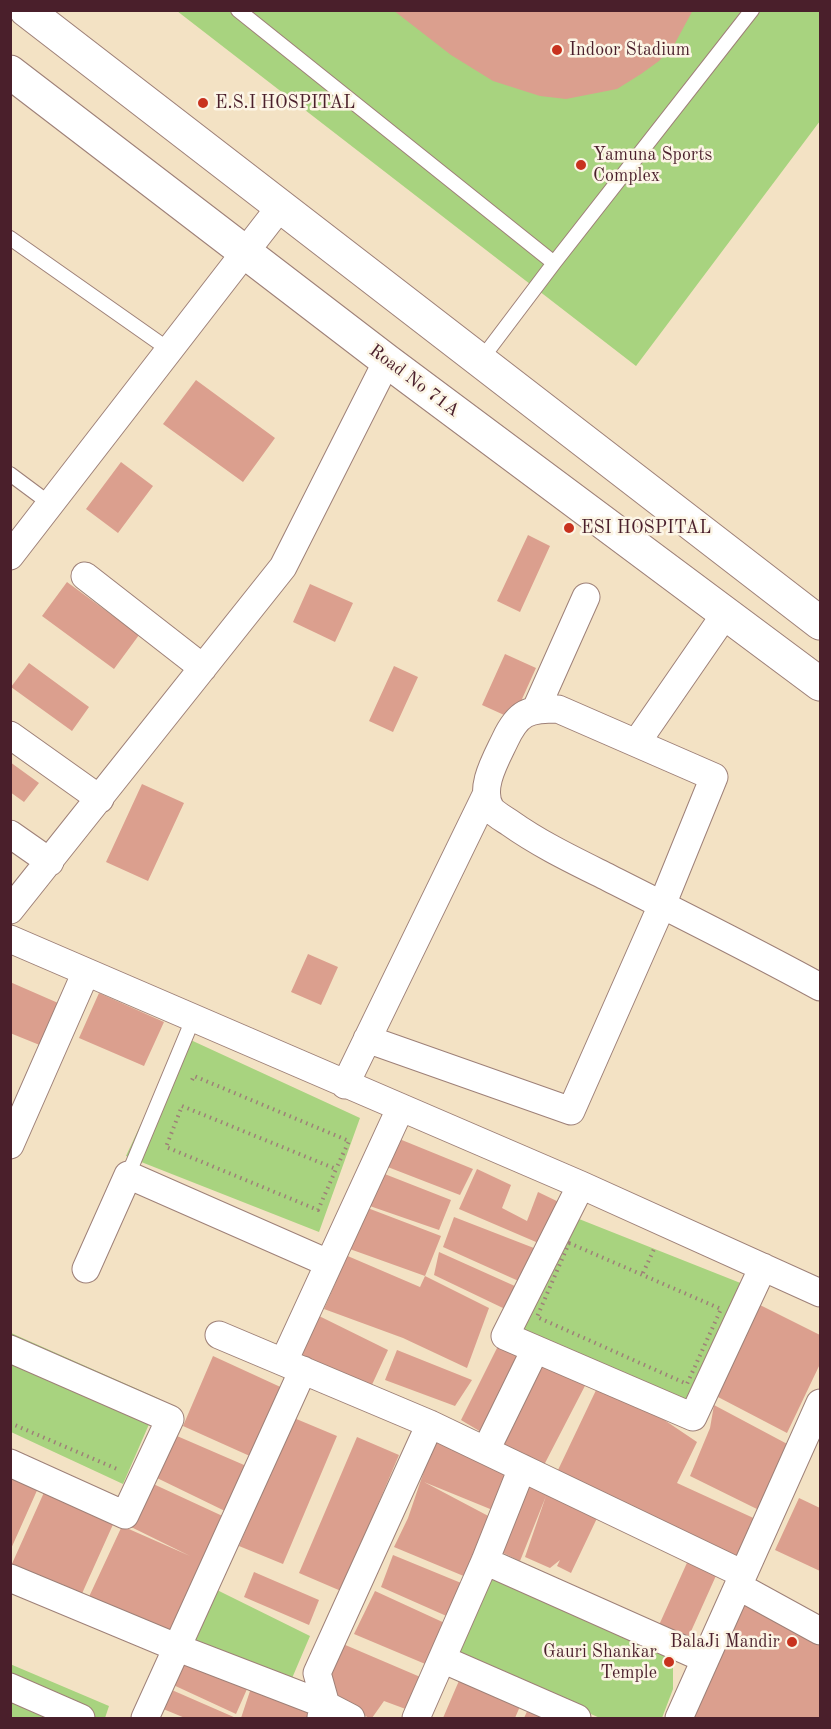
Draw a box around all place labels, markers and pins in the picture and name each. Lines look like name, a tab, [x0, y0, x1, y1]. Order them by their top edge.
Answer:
place label: Indoor Stadium	[569, 39, 690, 61]
marker: Indoor Stadium	[550, 43, 564, 57]
place label: E.S.I HOSPITAL	[215, 92, 355, 114]
marker: E.S.I HOSPITAL	[196, 96, 210, 110]
place label: Yamuna Sports Complex	[593, 144, 712, 186]
marker: Yamuna Sports Complex	[574, 158, 588, 172]
place label: ESI HOSPITAL	[581, 517, 711, 539]
marker: ESI HOSPITAL	[562, 521, 576, 535]
place label: BalaJi Mandir	[670, 1631, 780, 1653]
marker: BalaJi Mandir	[785, 1635, 799, 1649]
place label: Gauri Shankar Temple	[543, 1641, 657, 1684]
marker: Gauri Shankar Temple	[662, 1655, 676, 1669]

